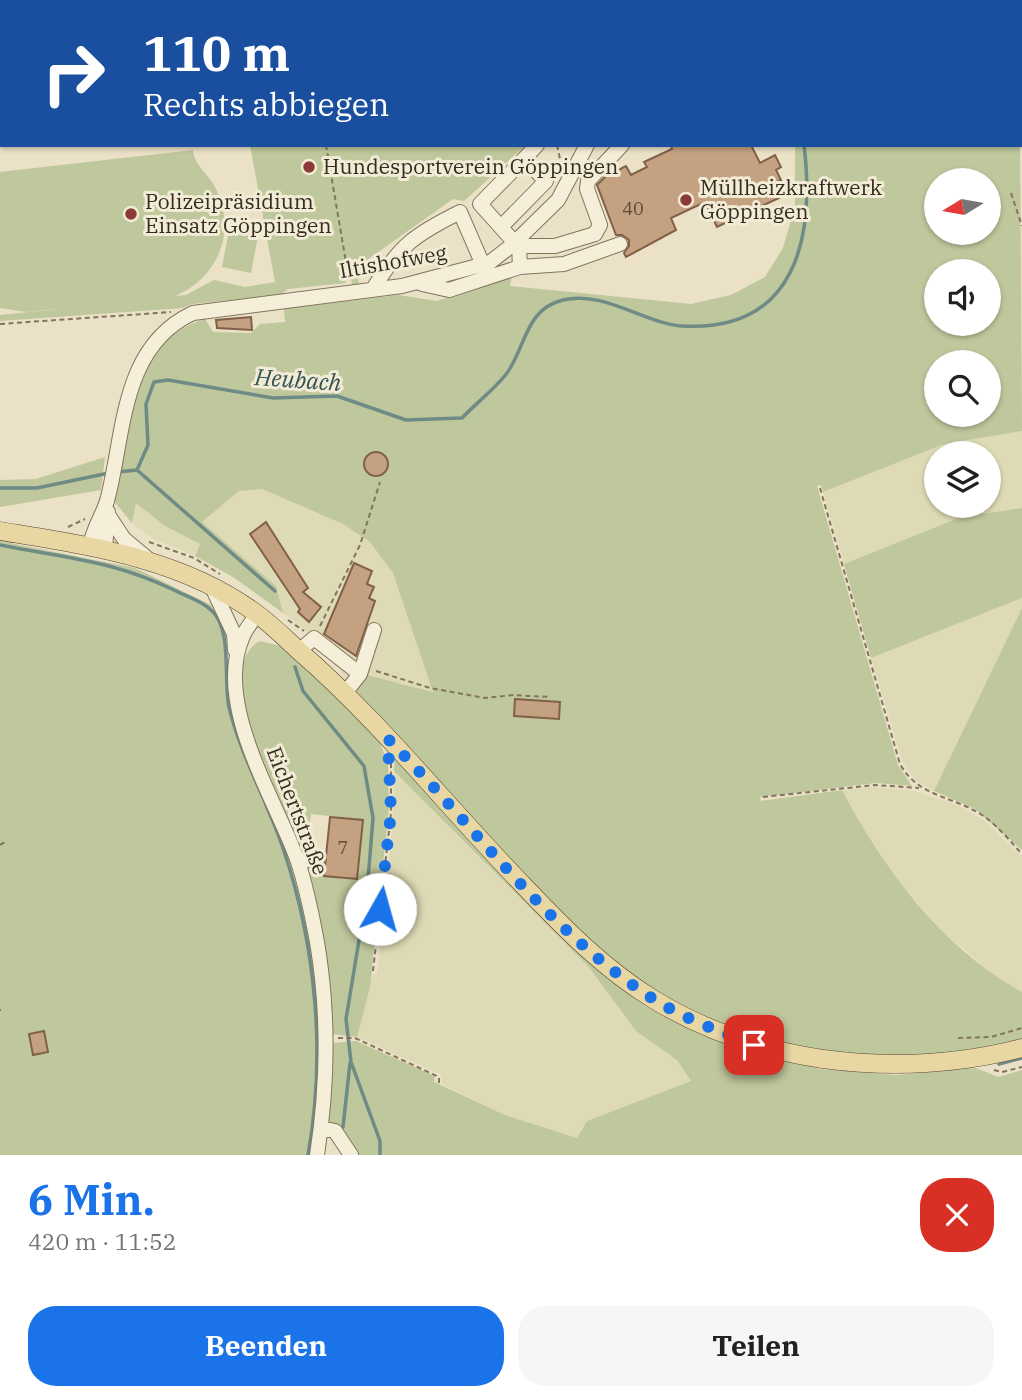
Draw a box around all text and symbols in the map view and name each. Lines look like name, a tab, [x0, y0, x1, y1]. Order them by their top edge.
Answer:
text: 110 m	[143, 21, 290, 84]
icon: right	[28, 28, 119, 119]
text: Rechts abbiegen	[143, 83, 389, 125]
place label: Hundesportverein Göppingen	[323, 152, 619, 180]
marker: Hundesportverein Göppingen	[301, 159, 317, 175]
north arrow	[924, 168, 1001, 245]
map controls	[924, 168, 1001, 518]
place label: Müllheizkraftwerk Göppingen	[700, 173, 883, 225]
place label: Polizeipräsidium Einsatz Göppingen	[145, 187, 332, 239]
marker: Müllheizkraftwerk Göppingen	[678, 192, 694, 208]
house number: 40	[622, 197, 644, 220]
marker: Polizeipräsidium Einsatz Göppingen	[123, 206, 139, 222]
street label: Iltishofweg	[337, 238, 449, 284]
button: sound	[924, 259, 1001, 336]
button: search	[924, 350, 1001, 427]
water label: Heubach	[253, 361, 343, 397]
button: layers	[924, 441, 1001, 518]
street label: Eichertstraße	[261, 743, 335, 879]
house number: 7	[338, 836, 348, 859]
position arrow	[343, 872, 417, 946]
pin	[724, 1015, 784, 1075]
icon: arrive	[735, 1026, 773, 1064]
text: 6 Min.	[28, 1172, 155, 1227]
button: close	[920, 1178, 994, 1252]
text: 420 m · 11:52	[28, 1226, 177, 1256]
button: Beenden	[28, 1306, 504, 1386]
button: Teilen	[518, 1306, 994, 1386]

